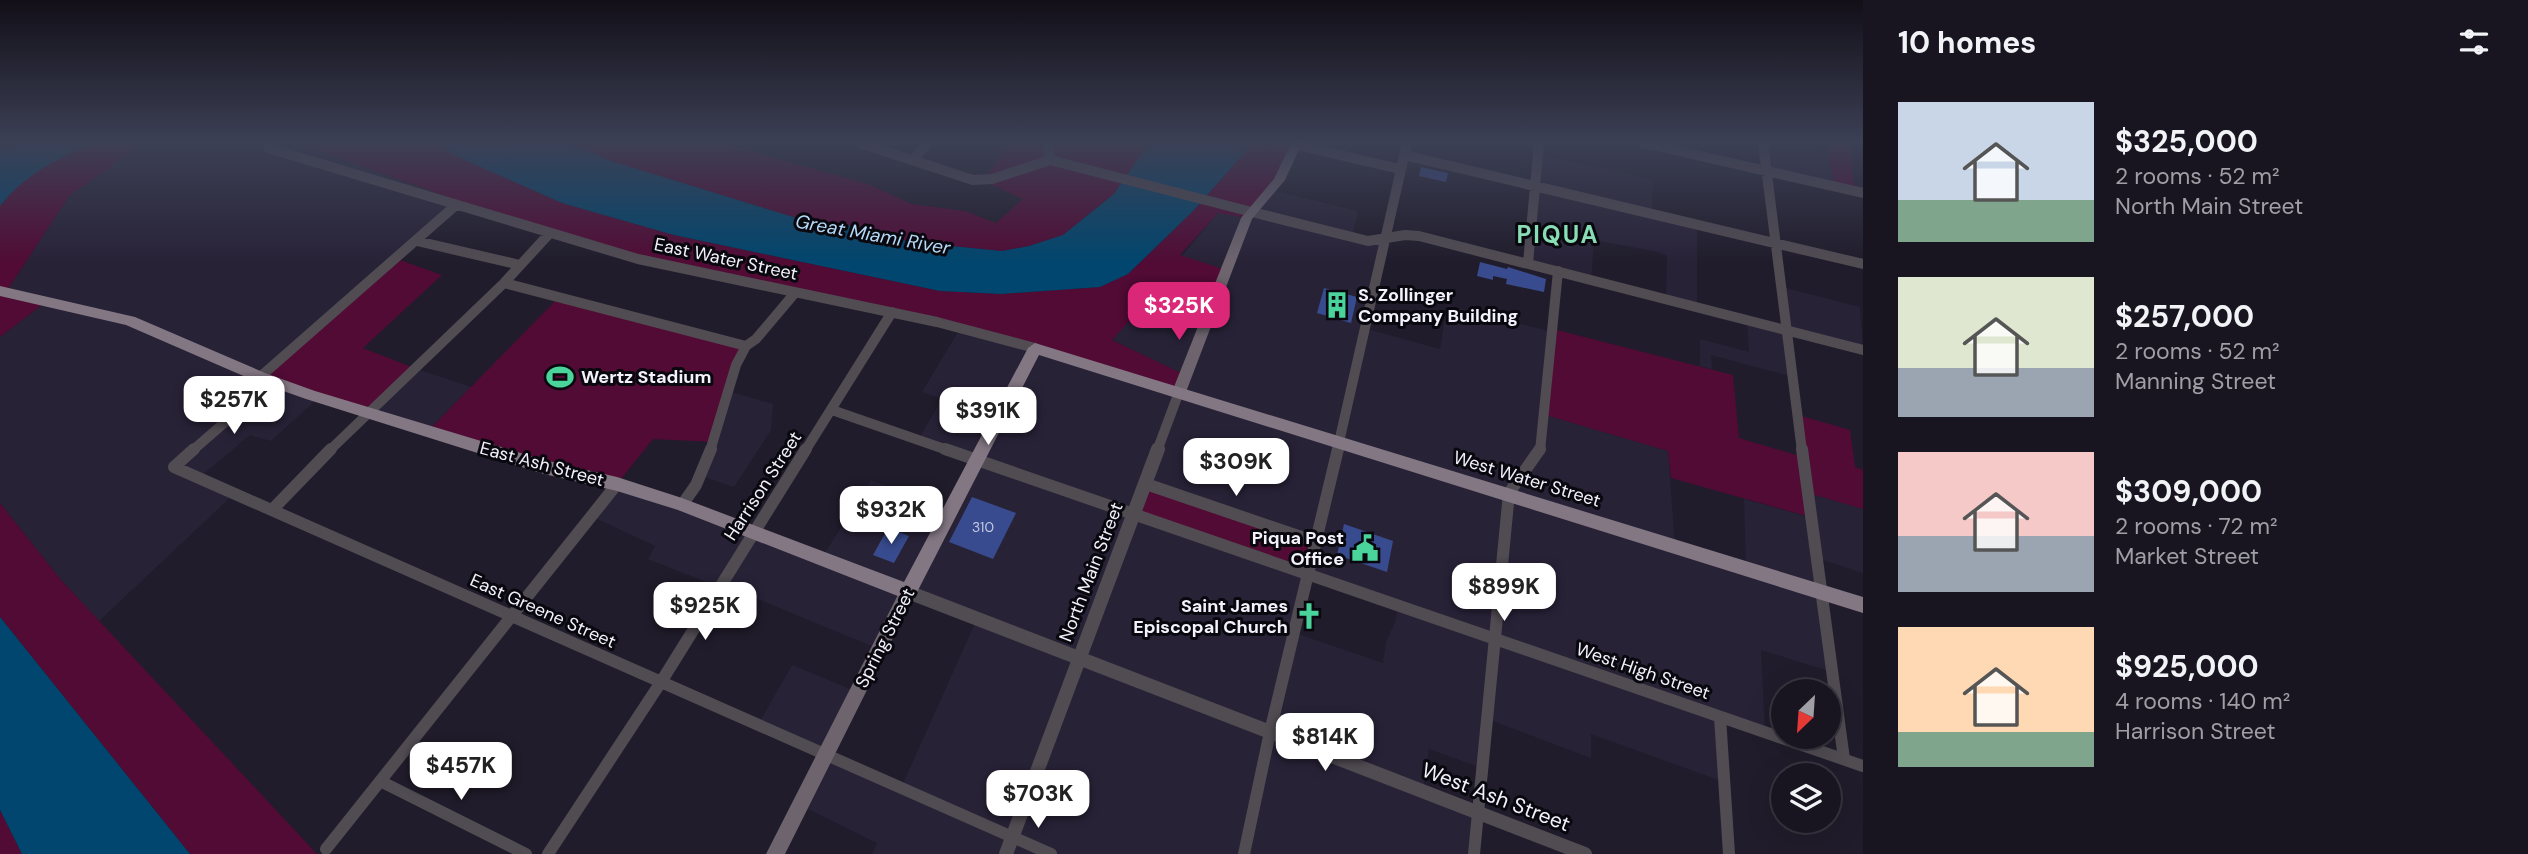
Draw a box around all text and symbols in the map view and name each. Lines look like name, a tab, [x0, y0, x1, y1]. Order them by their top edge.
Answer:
text: 10 homes	[1898, 23, 2036, 62]
icon: filters	[2455, 23, 2493, 61]
text: $325,000	[2115, 122, 2258, 161]
icon: home	[1954, 130, 2038, 214]
text: 2 rooms · 52 m²	[2115, 161, 2280, 191]
text: North Main Street	[2115, 191, 2303, 221]
water label: Great Miami River	[794, 209, 953, 261]
district label: PIQUA	[1517, 219, 1599, 250]
street label: East Water Street	[652, 232, 800, 286]
pin: $325K	[1130, 282, 1228, 342]
place label: S. Zollinger Company Building	[1358, 283, 1518, 328]
text: $325K	[1144, 290, 1214, 320]
building icon: S. Zollinger Company Building	[1322, 290, 1352, 320]
text: $257,000	[2115, 297, 2254, 336]
icon: home	[1954, 305, 2038, 389]
text: 2 rooms · 52 m²	[2115, 336, 2280, 366]
sports icon: Wertz Stadium	[545, 362, 575, 392]
place label: Wertz Stadium	[581, 365, 711, 389]
text: Manning Street	[2115, 366, 2276, 396]
pin: $257K	[185, 376, 283, 436]
text: $257K	[200, 384, 268, 414]
pin: $391K	[939, 388, 1037, 447]
text: $391K	[955, 395, 1021, 425]
street label: Harrison Street	[719, 427, 807, 545]
street label: East Ash Street	[477, 436, 607, 492]
pin: $309K	[1187, 438, 1285, 498]
street label: West Water Street	[1450, 445, 1604, 513]
text: $309K	[1199, 446, 1273, 476]
text: $309,000	[2115, 472, 2262, 511]
icon: home	[1954, 480, 2038, 564]
pin: $932K	[842, 486, 940, 546]
text: $932K	[856, 494, 926, 524]
street label: North Main Street	[1053, 499, 1129, 645]
text: 2 rooms · 72 m²	[2115, 511, 2278, 541]
house number: 310	[972, 518, 994, 536]
place label: Piqua Post Office	[1252, 526, 1344, 571]
public building icon: Piqua Post Office	[1350, 533, 1380, 563]
text: Market Street	[2115, 541, 2259, 571]
pin: $899K	[1455, 564, 1553, 623]
street label: East Greene Street	[466, 568, 620, 654]
text: $899K	[1468, 571, 1540, 601]
pin: $925K	[656, 582, 754, 642]
street label: Spring Street	[850, 584, 920, 692]
text: $925K	[670, 590, 740, 620]
place label: Saint James Episcopal Church	[1133, 594, 1288, 639]
church icon: Saint James Episcopal Church	[1294, 601, 1324, 631]
street label: West High Street	[1573, 637, 1713, 705]
text: $925,000	[2115, 647, 2259, 686]
icon: home	[1954, 655, 2038, 739]
north arrow	[1771, 679, 1841, 749]
map controls	[1771, 679, 1841, 833]
text: 4 rooms · 140 m²	[2115, 686, 2290, 716]
pin: $814K	[1276, 714, 1374, 773]
text: Harrison Street	[2115, 716, 2275, 746]
text: $814K	[1292, 721, 1358, 751]
pin: $457K	[412, 742, 510, 802]
text: $457K	[426, 750, 496, 780]
street label: West Ash Street	[1418, 756, 1574, 838]
button: layers	[1771, 763, 1841, 833]
pin: $703K	[989, 770, 1087, 830]
text: $703K	[1002, 778, 1074, 808]

